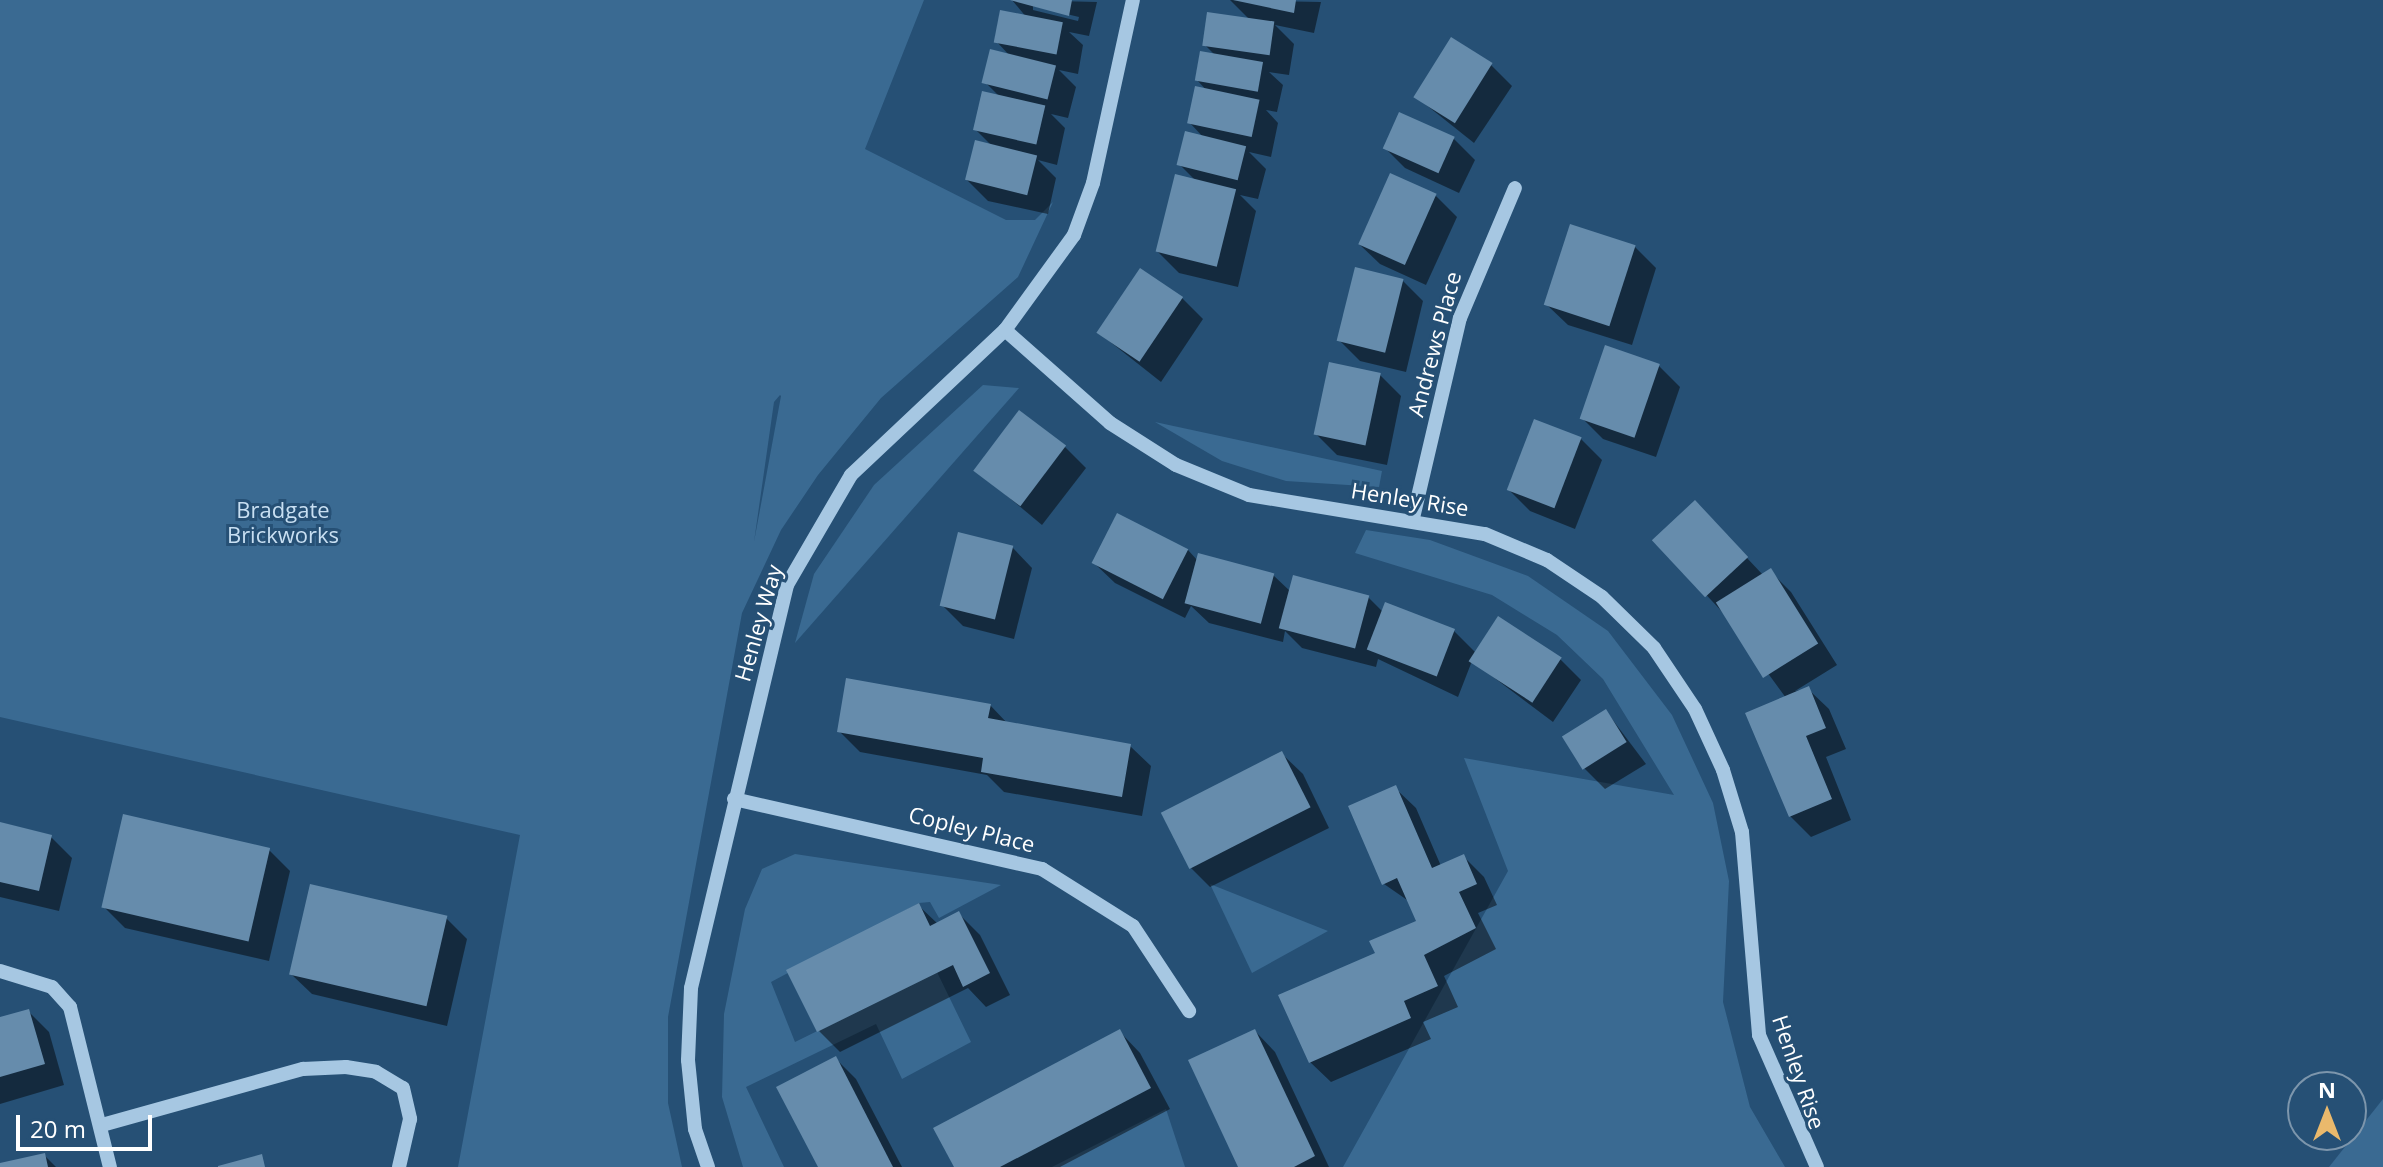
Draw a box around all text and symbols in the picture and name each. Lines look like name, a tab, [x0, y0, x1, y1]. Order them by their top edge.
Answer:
street label: Andrews Place	[1402, 268, 1466, 420]
street label: Henley Rise	[1349, 477, 1471, 521]
park label: Bradgate Brickworks	[227, 496, 339, 548]
street label: Henley Way	[729, 562, 787, 684]
street label: Copley Place	[906, 801, 1038, 857]
street label: Henley Rise	[1767, 1012, 1831, 1132]
north arrow	[2287, 1071, 2367, 1151]
text: N	[2318, 1074, 2336, 1104]
scale bar	[20, 1099, 156, 1149]
text: 20 m	[30, 1112, 86, 1145]

